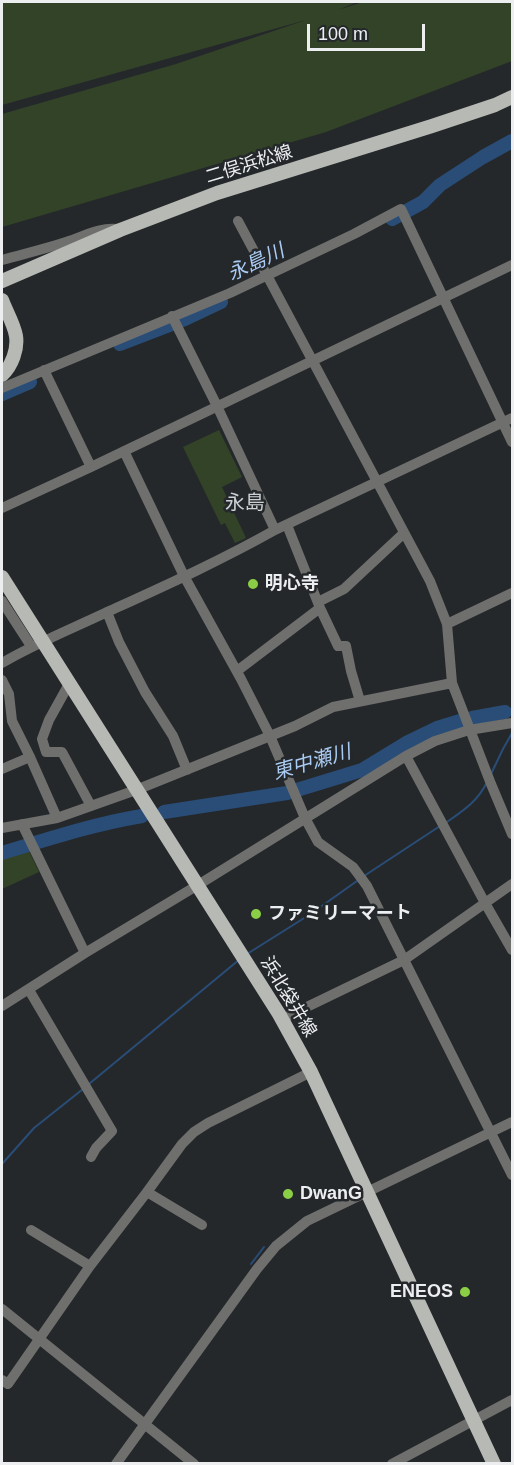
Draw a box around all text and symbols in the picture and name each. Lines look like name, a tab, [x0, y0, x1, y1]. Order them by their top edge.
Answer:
scale bar	[310, 12, 428, 50]
text: 100 m	[318, 24, 368, 44]
street label: 二俣浜松線	[203, 142, 295, 188]
water label: 永島川	[224, 239, 288, 287]
district label: 永島	[225, 491, 265, 515]
place label: 明心寺	[265, 573, 319, 595]
marker: 明心寺	[246, 577, 260, 591]
water label: 東中瀬川	[270, 740, 354, 786]
place label: ファミリーマート	[268, 903, 412, 925]
marker: ファミリーマート	[249, 907, 263, 921]
street label: 浜北袋井線	[256, 953, 320, 1041]
place label: DwanG	[300, 1183, 362, 1205]
marker: DwanG	[281, 1187, 295, 1201]
place label: ENEOS	[390, 1281, 453, 1303]
marker: ENEOS	[458, 1285, 472, 1299]

